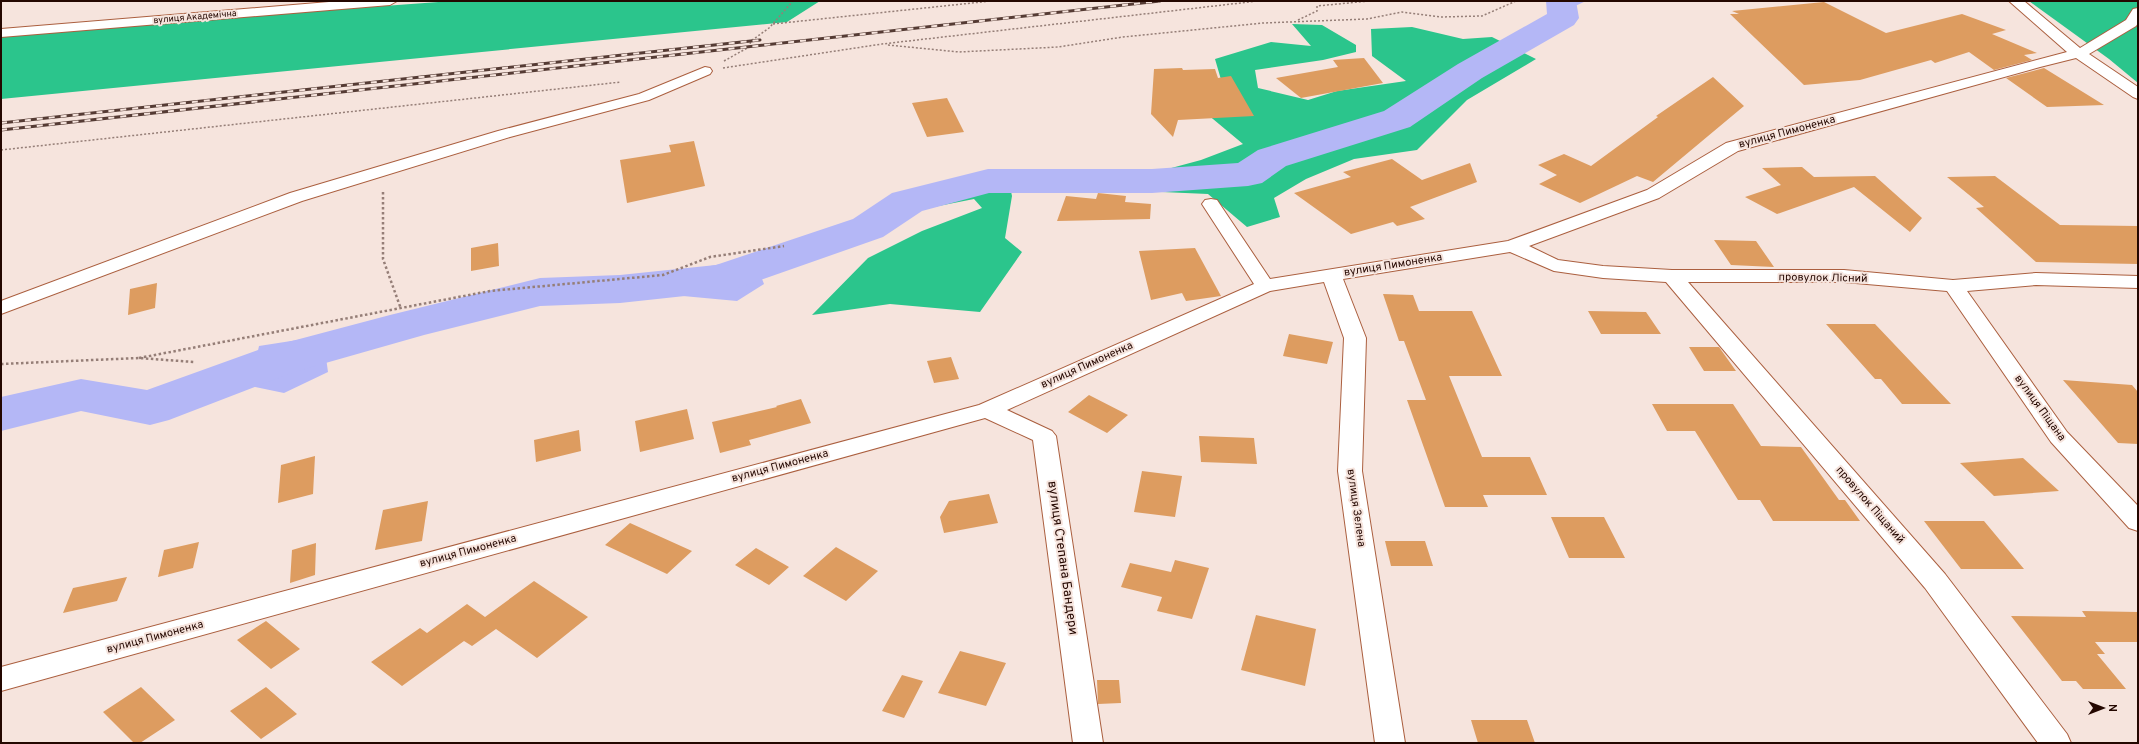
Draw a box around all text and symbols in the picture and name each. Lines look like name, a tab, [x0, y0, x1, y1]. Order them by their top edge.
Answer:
street label: вулиця Академічна	[153, 8, 237, 26]
street label: вулиця Пимоненка	[1737, 112, 1837, 152]
street label: вулиця Пимоненка	[1343, 250, 1443, 280]
street label: провулок Лісний	[1778, 270, 1868, 286]
street label: вулиця Пимоненка	[1039, 338, 1135, 392]
street label: вулиця Піщана	[2011, 372, 2069, 444]
street label: вулиця Пимоненка	[730, 446, 830, 486]
street label: провулок Піщаний	[1833, 463, 1907, 547]
street label: вулиця Зелена	[1344, 468, 1368, 548]
street label: вулиця Степана Бандери	[1043, 480, 1081, 636]
street label: вулиця Пимоненка	[418, 531, 518, 571]
street label: вулиця Пимоненка	[105, 617, 205, 657]
north arrow	[2083, 688, 2123, 728]
text: N	[2105, 704, 2119, 712]

